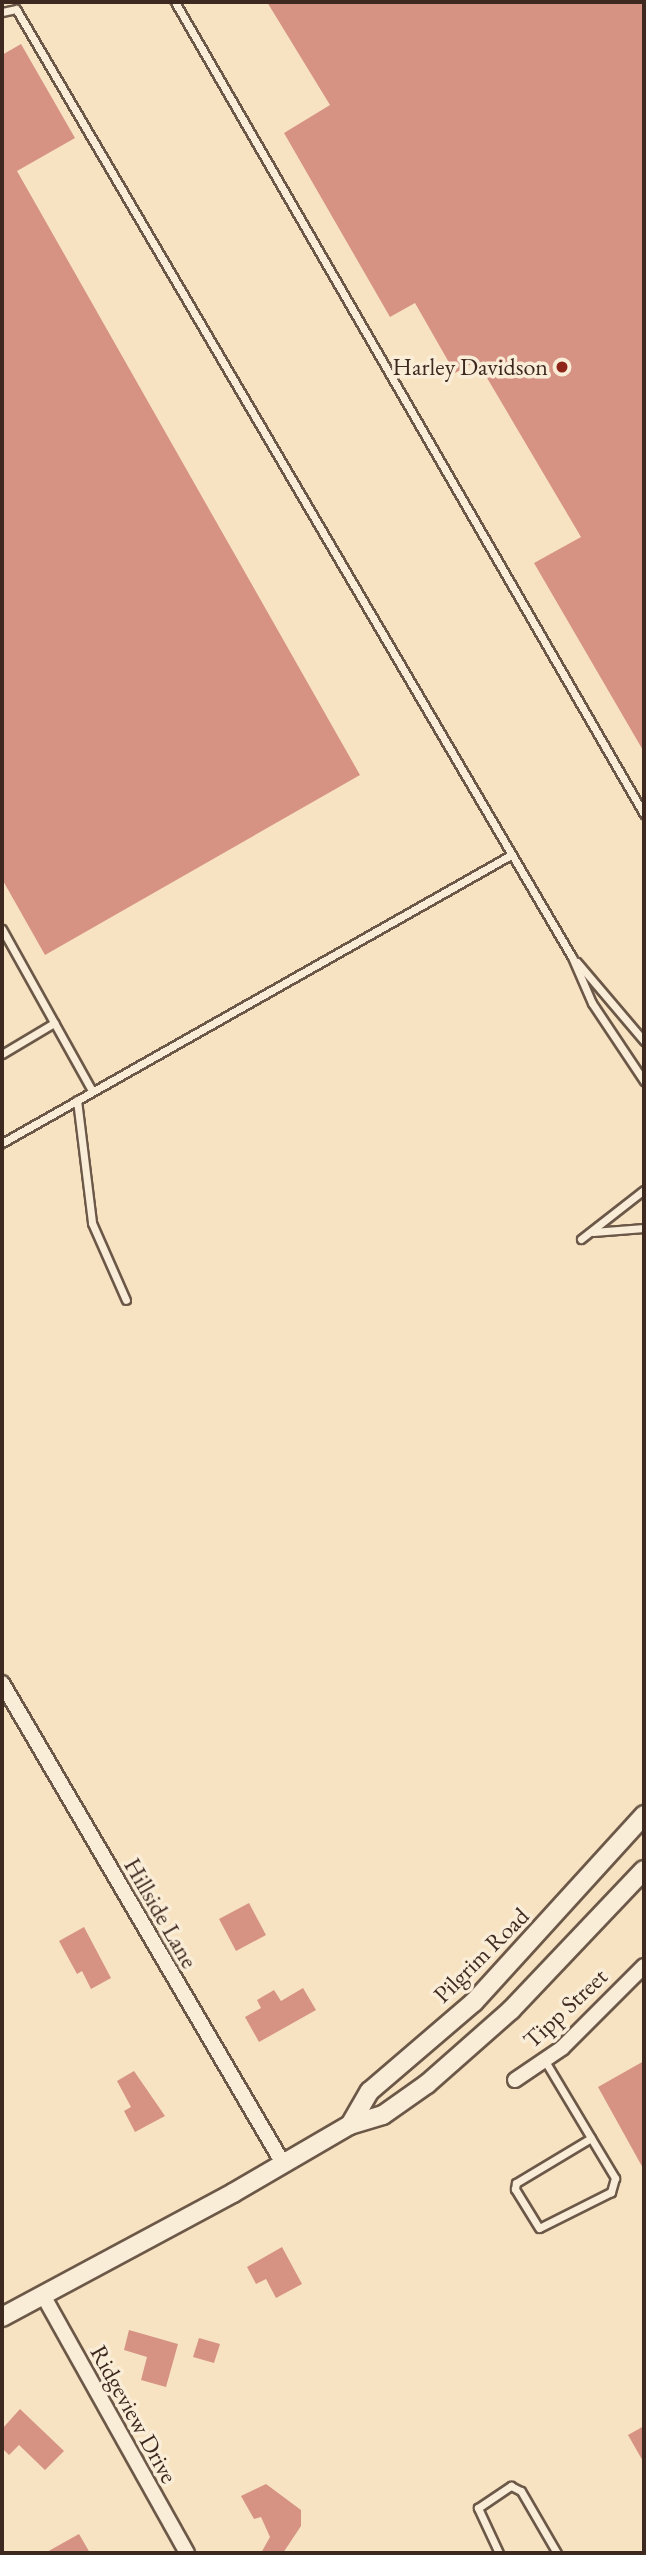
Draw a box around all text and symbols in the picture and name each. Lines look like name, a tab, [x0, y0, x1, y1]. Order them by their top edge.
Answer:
place label: Harley Davidson	[393, 353, 548, 381]
marker: Harley Davidson	[554, 359, 570, 375]
street label: Hillside Lane	[118, 1853, 204, 1973]
street label: Pilgrim Road	[427, 1901, 535, 2009]
street label: Tipp Street	[517, 1962, 613, 2054]
street label: Ridgeview Drive	[84, 2340, 184, 2488]

